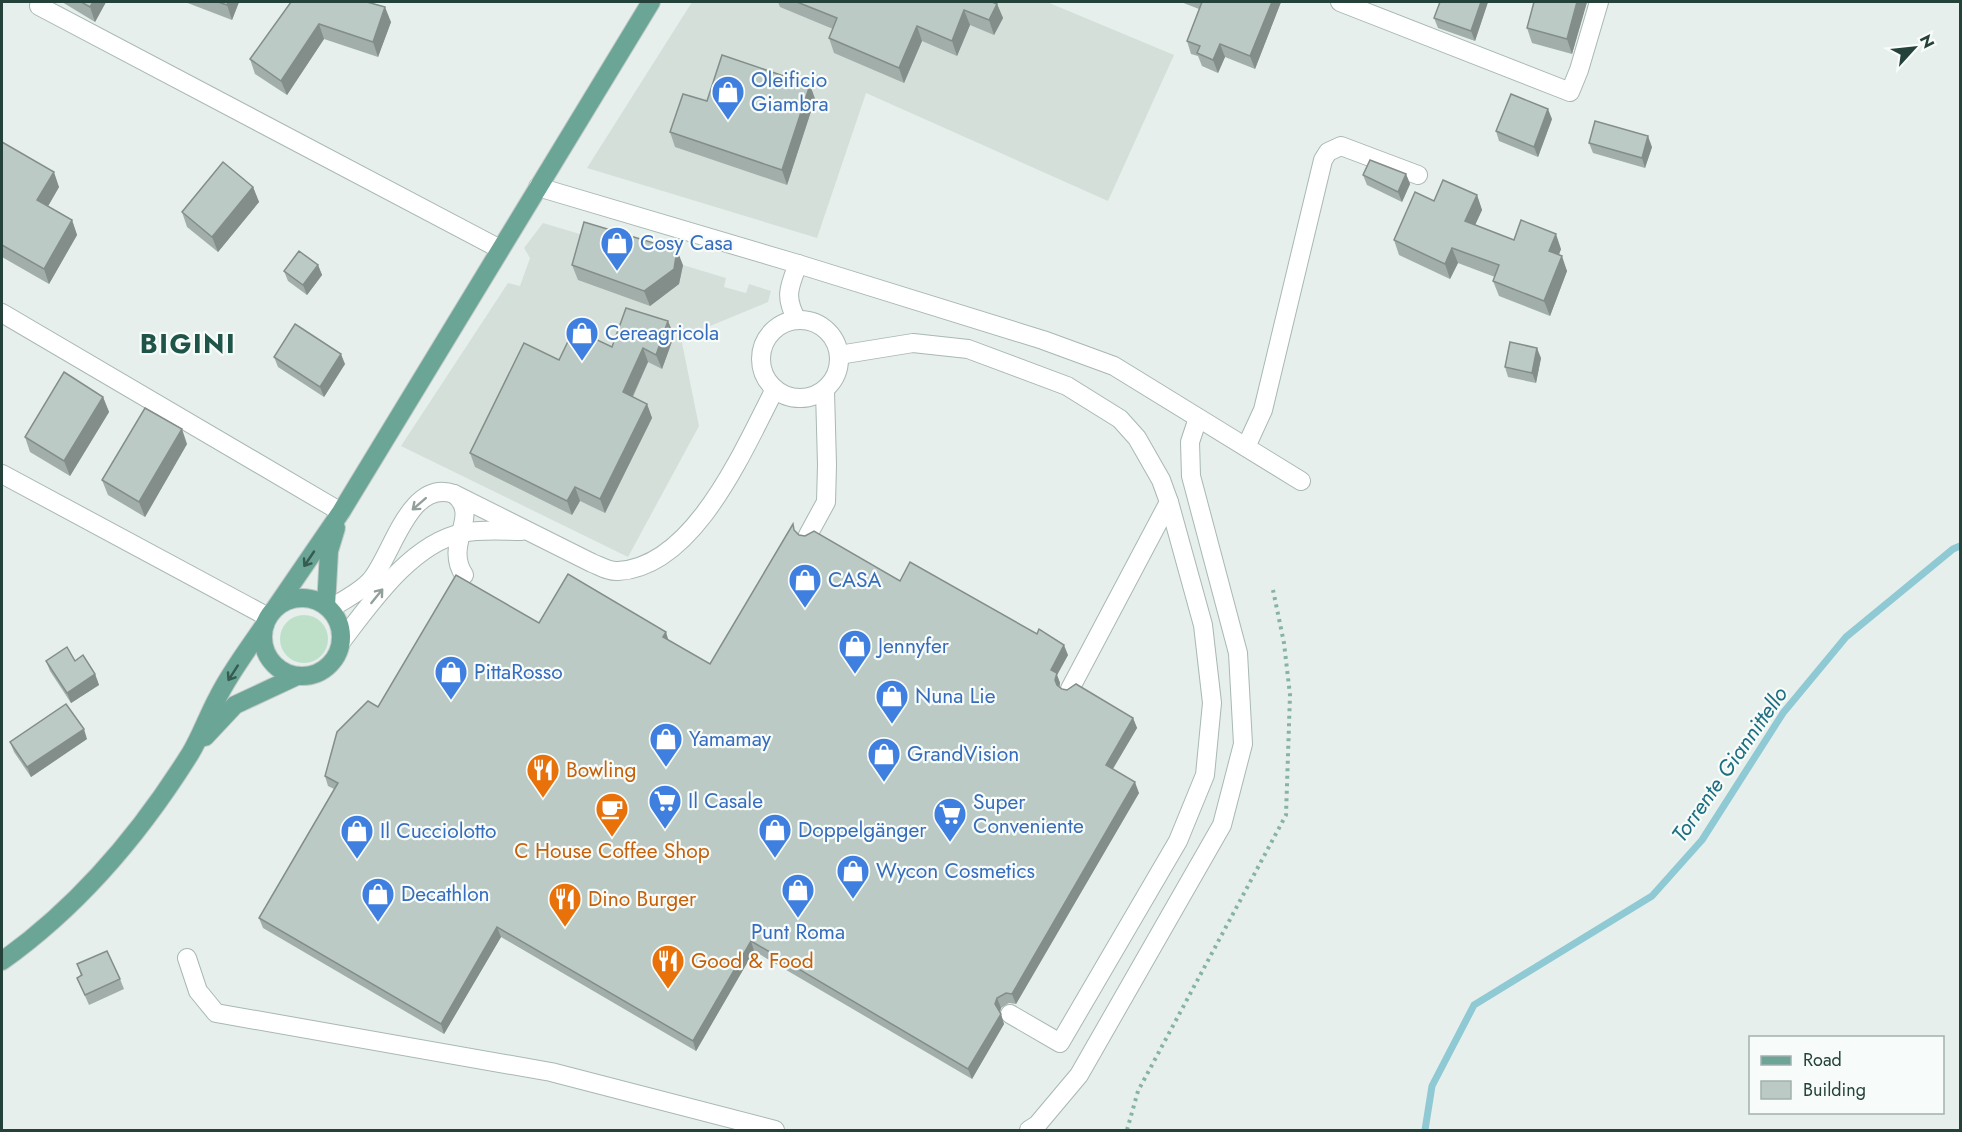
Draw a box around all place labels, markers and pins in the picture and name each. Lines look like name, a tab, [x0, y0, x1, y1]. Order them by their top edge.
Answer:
place label: Oleificio Giambra	[751, 65, 829, 119]
shop icon: Oleificio Giambra	[710, 74, 746, 121]
shop icon: Cosy Casa	[599, 225, 635, 272]
place label: Cosy Casa	[640, 228, 733, 258]
shop icon: Cereagricola	[564, 315, 600, 362]
place label: Cereagricola	[605, 318, 719, 348]
shop icon: CASA	[787, 562, 823, 609]
place label: CASA	[828, 565, 881, 595]
shop icon: Jennyfer	[837, 628, 873, 675]
place label: Jennyfer	[875, 631, 950, 661]
shop icon: PittaRosso	[433, 654, 469, 701]
place label: PittaRosso	[474, 657, 563, 687]
shop icon: Nuna Lie	[874, 678, 910, 725]
place label: Nuna Lie	[915, 681, 996, 711]
shop icon: Yamamay	[648, 721, 684, 768]
place label: Yamamay	[689, 724, 772, 754]
shop icon: GrandVision	[866, 736, 902, 783]
place label: GrandVision	[907, 739, 1019, 769]
restaurant icon: Bowling	[525, 752, 561, 799]
place label: Bowling	[566, 755, 636, 785]
supermarket icon: Il Casale	[647, 783, 683, 830]
place label: Il Casale	[688, 786, 763, 816]
place label: Super Conveniente	[973, 787, 1084, 841]
cafe icon: C House Coffee Shop	[594, 791, 630, 838]
supermarket icon: Super Conveniente	[932, 796, 968, 843]
shop icon: Doppelgänger	[757, 812, 793, 859]
shop icon: Il Cucciolotto	[339, 813, 375, 860]
place label: Doppelgänger	[798, 815, 927, 845]
place label: Il Cucciolotto	[380, 816, 497, 846]
place label: C House Coffee Shop	[514, 836, 710, 866]
shop icon: Wycon Cosmetics	[835, 853, 871, 900]
place label: Wycon Cosmetics	[876, 856, 1035, 886]
shop icon: Punt Roma	[780, 872, 816, 919]
shop icon: Decathlon	[360, 876, 396, 923]
place label: Decathlon	[401, 879, 490, 909]
restaurant icon: Dino Burger	[547, 881, 583, 928]
place label: Dino Burger	[588, 884, 697, 914]
place label: Punt Roma	[751, 917, 845, 947]
restaurant icon: Good & Food	[650, 943, 686, 990]
place label: Good & Food	[691, 946, 814, 976]

